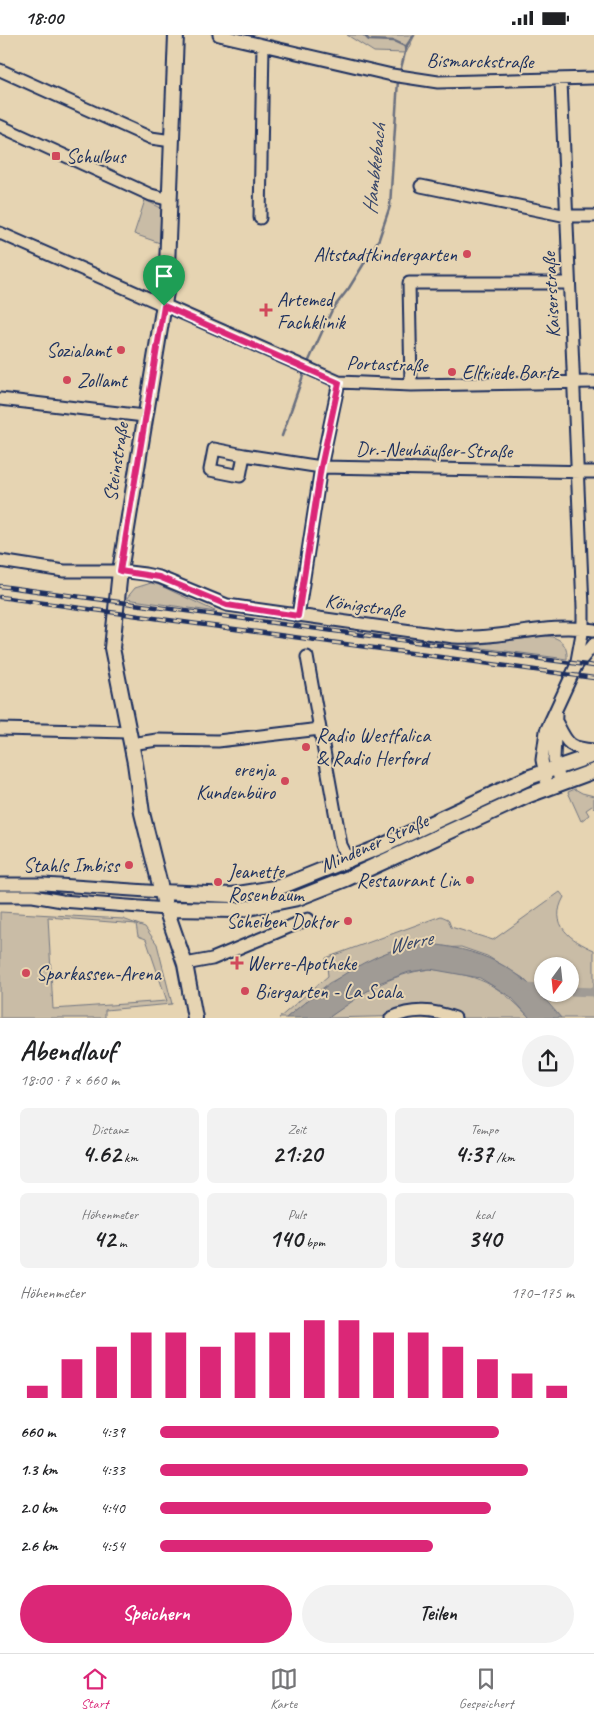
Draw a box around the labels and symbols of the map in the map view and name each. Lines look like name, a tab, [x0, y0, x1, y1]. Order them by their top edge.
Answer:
street label: Bismarckstraße	[426, 48, 535, 74]
water label: Hambkebach	[356, 121, 392, 216]
place label: Schulbus	[66, 144, 127, 169]
marker: Schulbus	[50, 150, 62, 162]
place label: Altstadtkindergarten	[314, 242, 458, 267]
marker: Altstadtkindergarten	[461, 248, 473, 260]
street label: Kaiserstraße	[536, 250, 566, 339]
pin	[143, 255, 185, 306]
place label: Artemed Fachklinik	[277, 287, 347, 335]
marker: Artemed Fachklinik	[259, 303, 273, 317]
place label: Sozialamt	[46, 338, 113, 363]
marker: Sozialamt	[115, 344, 127, 356]
street label: Portastraße	[346, 350, 429, 378]
place label: Elfriede Bartz	[462, 360, 560, 385]
marker: Elfriede Bartz	[446, 366, 458, 378]
place label: Zollamt	[77, 368, 129, 393]
marker: Zollamt	[61, 374, 73, 386]
street label: Steinstraße	[97, 419, 135, 503]
street label: Dr.-Neuhäußer-Straße	[356, 436, 514, 464]
street label: Königstraße	[324, 588, 408, 624]
place label: Radio Westfalica & Radio Herford	[316, 723, 432, 771]
marker: Radio Westfalica & Radio Herford	[300, 741, 312, 753]
place label: erenja Kundenbüro	[196, 757, 277, 805]
marker: erenja Kundenbüro	[279, 775, 291, 787]
street label: Mindener Straße	[316, 807, 433, 878]
place label: Stahls Imbiss	[23, 853, 121, 878]
marker: Stahls Imbiss	[123, 859, 135, 871]
place label: Jeanette Rosenbaum	[227, 859, 305, 907]
place label: Restaurant Lin	[356, 868, 461, 893]
marker: Restaurant Lin	[464, 874, 476, 886]
marker: Jeanette Rosenbaum	[212, 876, 224, 888]
place label: Scheiben Doktor	[226, 909, 340, 934]
marker: Scheiben Doktor	[342, 915, 354, 927]
water label: Werre	[386, 924, 437, 959]
place label: Werre-Apotheke	[247, 951, 358, 976]
marker: Werre-Apotheke	[231, 957, 243, 969]
north arrow	[534, 957, 579, 1003]
place label: Sparkassen-Arena	[36, 961, 163, 986]
marker: Sparkassen-Arena	[20, 967, 32, 979]
place label: Biergarten - La Scala	[255, 979, 404, 1004]
marker: Biergarten - La Scala	[239, 985, 251, 997]

